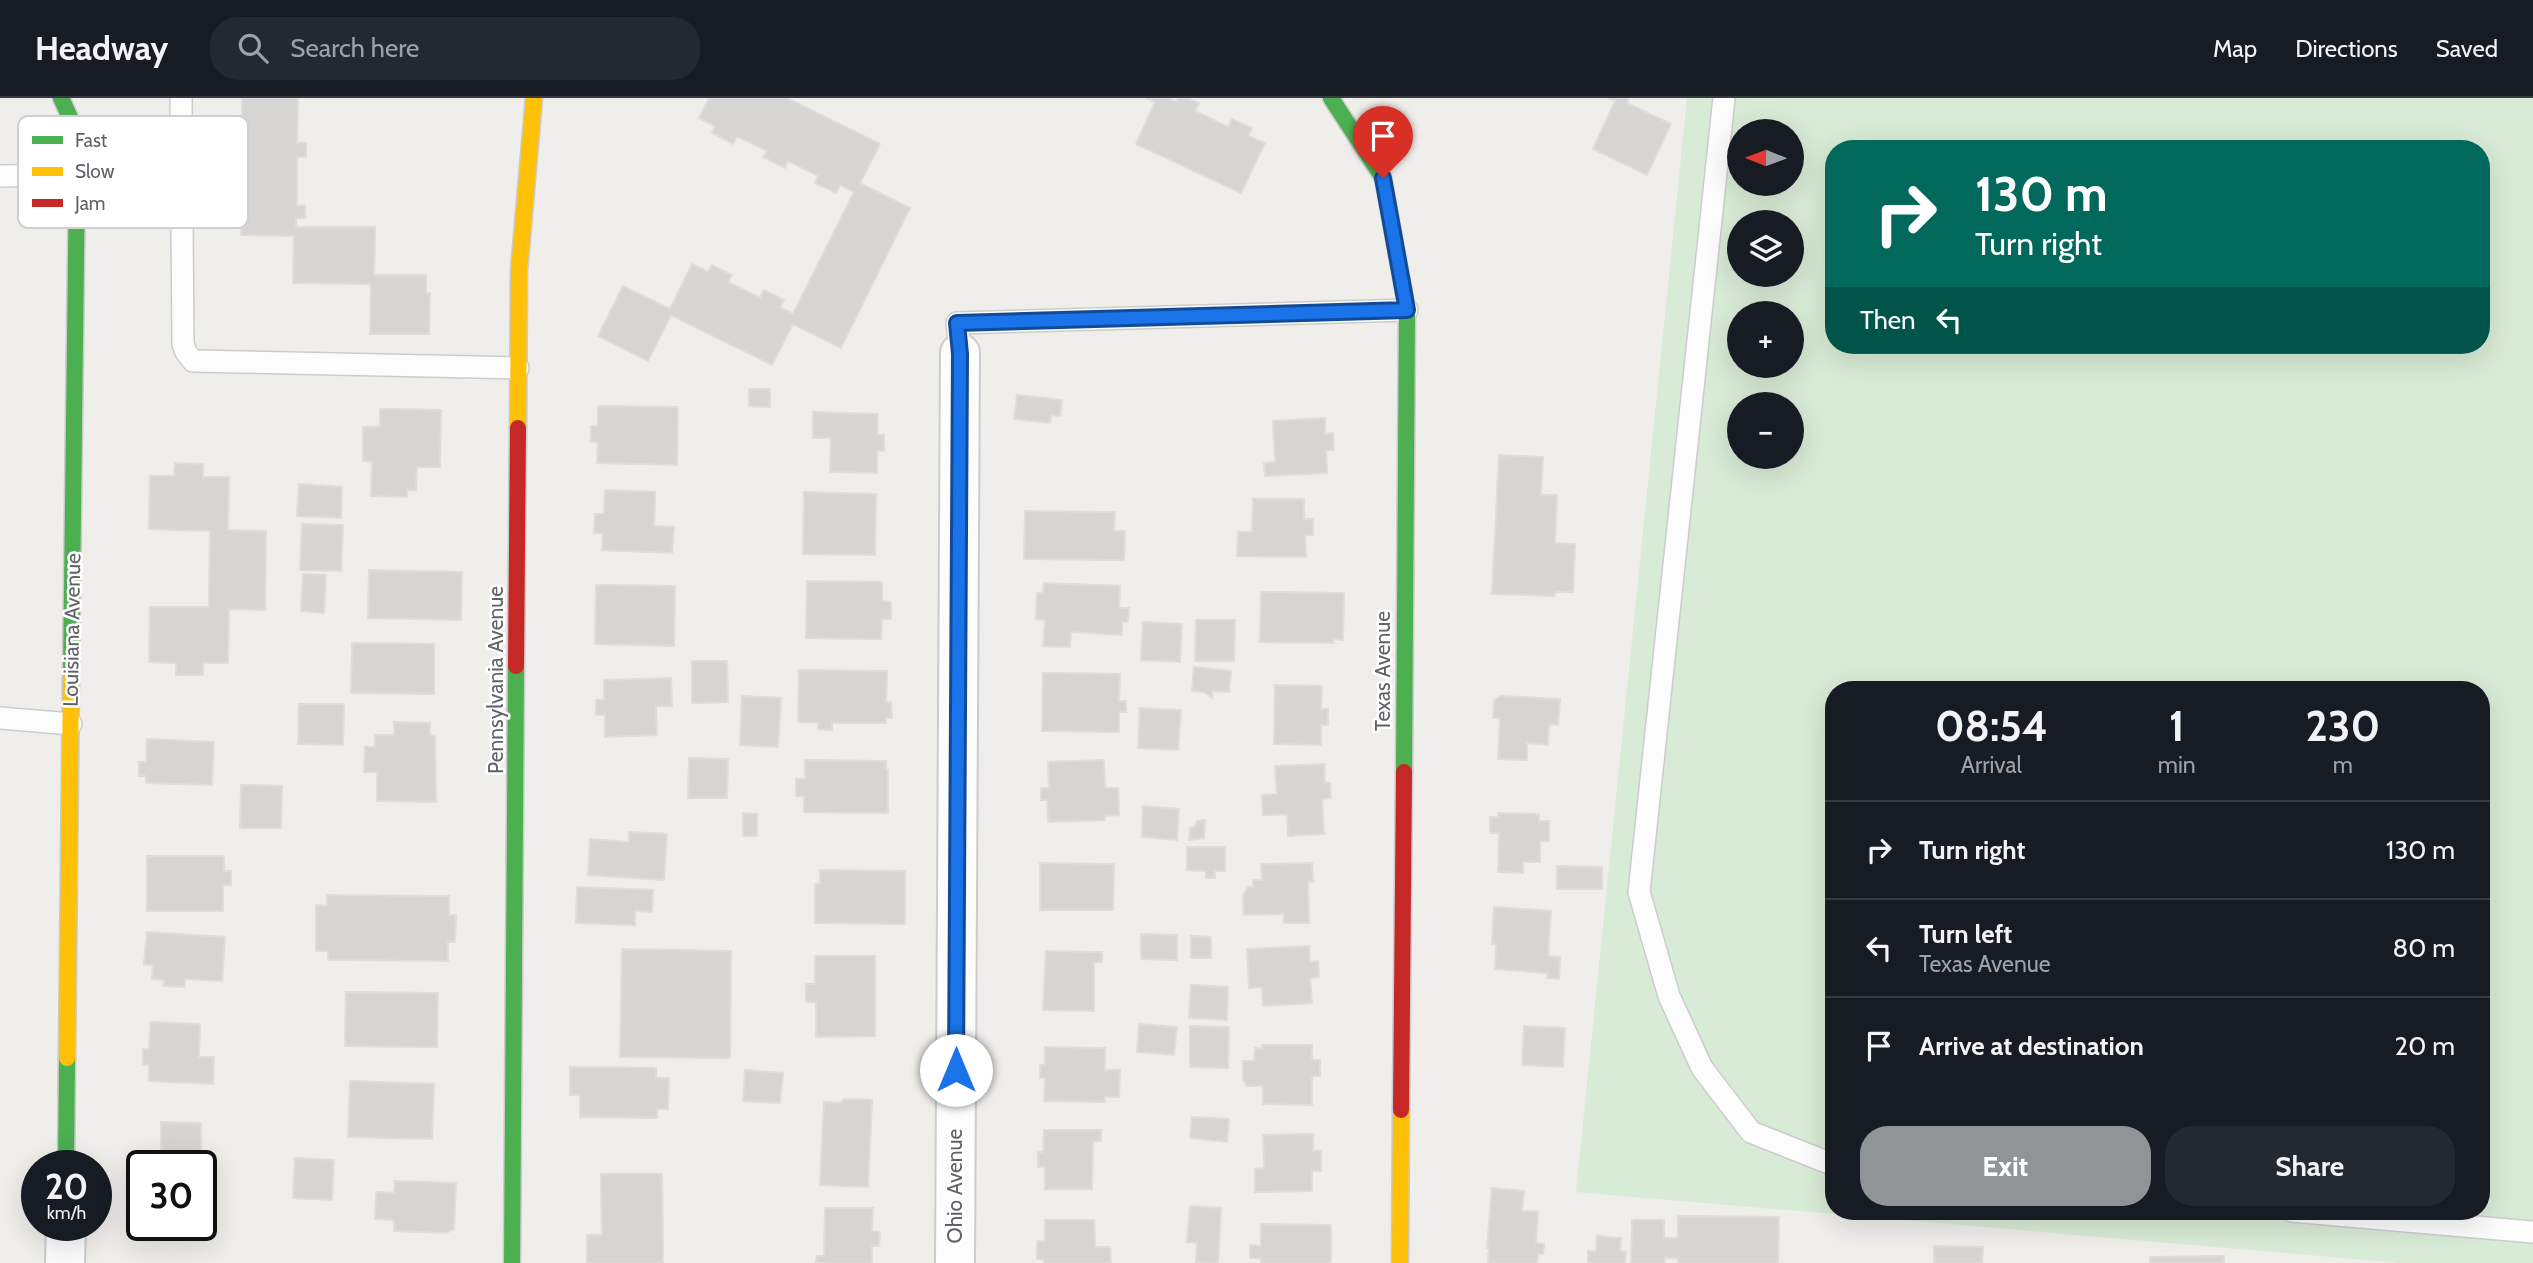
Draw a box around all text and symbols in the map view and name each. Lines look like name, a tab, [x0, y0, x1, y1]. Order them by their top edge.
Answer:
search box	[210, 17, 700, 80]
text: Headway	[35, 28, 168, 68]
icon: search	[234, 29, 272, 67]
text: Search here	[290, 32, 419, 64]
text: Map	[2213, 34, 2257, 63]
text: Directions	[2295, 34, 2398, 63]
text: Saved	[2436, 34, 2498, 63]
pin	[1353, 106, 1413, 178]
legend	[18, 116, 248, 228]
icon: arrive	[1364, 117, 1402, 155]
north arrow	[1727, 119, 1804, 196]
map controls	[1727, 119, 1804, 469]
text: Fast	[75, 129, 108, 152]
text: Slow	[75, 160, 115, 183]
text: 130 m	[1975, 164, 2108, 223]
icon: right	[1860, 168, 1951, 259]
text: Jam	[74, 192, 105, 215]
button: layers	[1727, 210, 1804, 287]
text: Turn right	[1975, 224, 2102, 263]
button: +	[1727, 301, 1804, 378]
icon: left	[1930, 301, 1968, 339]
text: Then	[1860, 304, 1916, 336]
button: −	[1727, 392, 1804, 469]
street label: Louisiana Avenue	[58, 553, 85, 707]
street label: Pennsylvania Avenue	[483, 586, 508, 774]
street label: Texas Avenue	[1370, 611, 1395, 731]
text: 08:54	[1935, 700, 2048, 752]
text: 1	[2169, 700, 2184, 752]
text: 230	[2306, 700, 2380, 752]
text: Arrival	[1961, 751, 2022, 779]
text: min	[2158, 751, 2196, 779]
text: m	[2333, 751, 2353, 779]
icon: right	[1860, 831, 1898, 869]
text: Turn right	[1919, 834, 2025, 866]
text: 130 m	[2386, 834, 2455, 866]
text: Turn left	[1919, 918, 2012, 950]
icon: left	[1860, 929, 1898, 967]
text: 80 m	[2392, 932, 2455, 964]
text: Texas Avenue	[1919, 950, 2051, 978]
icon: arrive	[1860, 1027, 1898, 1065]
text: Arrive at destination	[1919, 1030, 2144, 1062]
text: 20 m	[2395, 1030, 2455, 1062]
position arrow	[919, 1033, 993, 1107]
button: Exit	[1860, 1126, 2151, 1206]
button: Share	[2165, 1126, 2455, 1206]
street label: Ohio Avenue	[942, 1128, 967, 1243]
speed limit sign: 30	[126, 1150, 217, 1241]
text: 20	[45, 1165, 88, 1208]
text: km/h	[47, 1202, 86, 1224]

